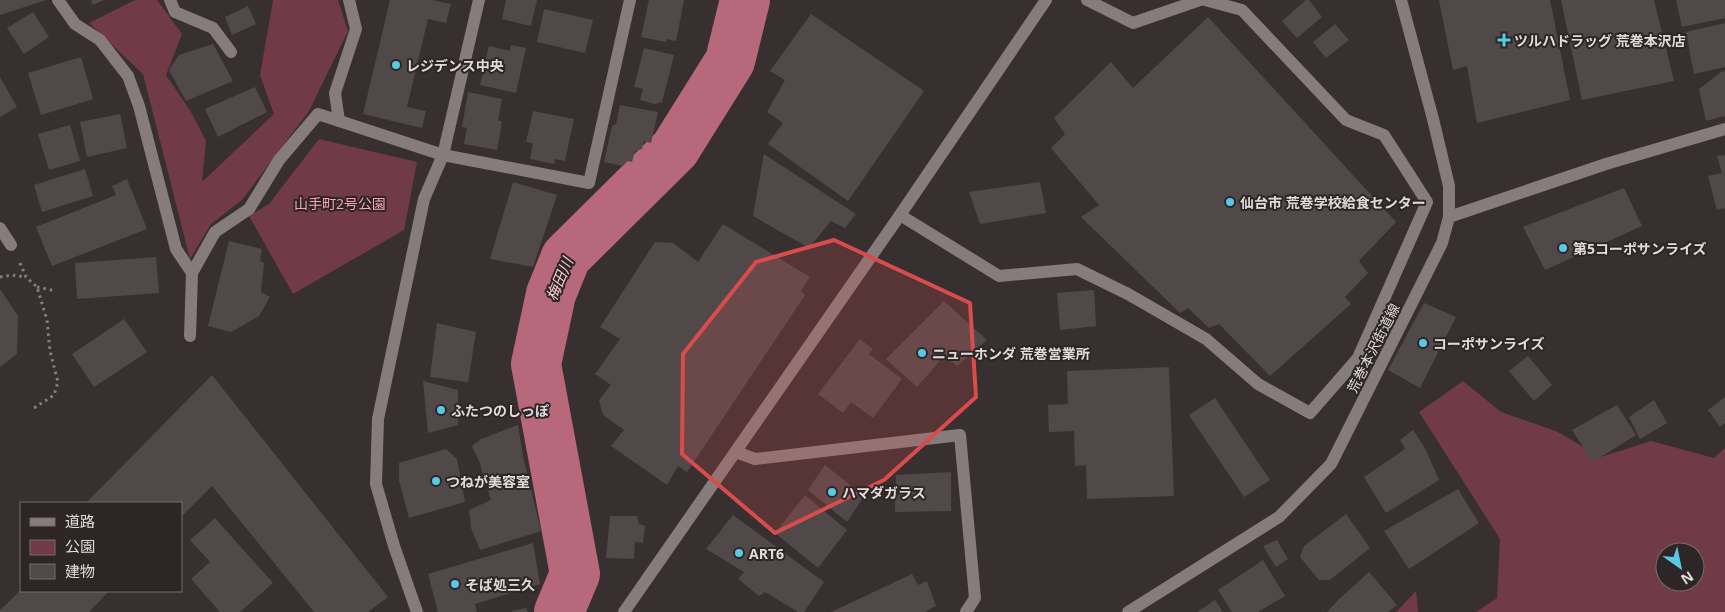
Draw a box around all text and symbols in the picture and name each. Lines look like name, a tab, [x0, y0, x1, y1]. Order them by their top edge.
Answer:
place label: ツルハドラッグ 荒巻本沢店	[1514, 31, 1686, 50]
marker: ツルハドラッグ 荒巻本沢店	[1498, 34, 1510, 46]
place label: レジデンス中央	[406, 56, 504, 75]
marker: レジデンス中央	[390, 59, 402, 71]
place label: 仙台市 荒巻学校給食センター	[1240, 193, 1426, 212]
park label: 山手町2号公園	[294, 194, 386, 213]
marker: 仙台市 荒巻学校給食センター	[1224, 196, 1236, 208]
place label: 第5コーポサンライズ	[1573, 239, 1707, 258]
marker: 第5コーポサンライズ	[1557, 242, 1569, 254]
water label: 梅田川	[541, 253, 578, 304]
street label: 荒巻本沢街道線	[1342, 300, 1404, 396]
place label: コーポサンライズ	[1433, 334, 1545, 353]
marker: コーポサンライズ	[1417, 337, 1429, 349]
place label: ニューホンダ 荒巻営業所	[932, 344, 1090, 363]
marker: ニューホンダ 荒巻営業所	[916, 347, 928, 359]
place label: ふたつのしっぽ	[451, 401, 549, 420]
marker: ふたつのしっぽ	[435, 404, 447, 416]
place label: つねが美容室	[446, 472, 530, 491]
marker: つねが美容室	[430, 475, 442, 487]
place label: ハマダガラス	[842, 483, 926, 502]
marker: ハマダガラス	[826, 486, 838, 498]
legend	[20, 502, 182, 592]
text: 道路	[65, 511, 95, 531]
text: 公園	[65, 536, 95, 556]
north arrow	[1655, 542, 1705, 592]
place label: ART6	[749, 544, 784, 563]
marker: ART6	[733, 547, 745, 559]
text: 建物	[65, 561, 95, 581]
text: N	[1677, 567, 1697, 589]
place label: そば処三久	[465, 575, 535, 594]
marker: そば処三久	[449, 578, 461, 590]

